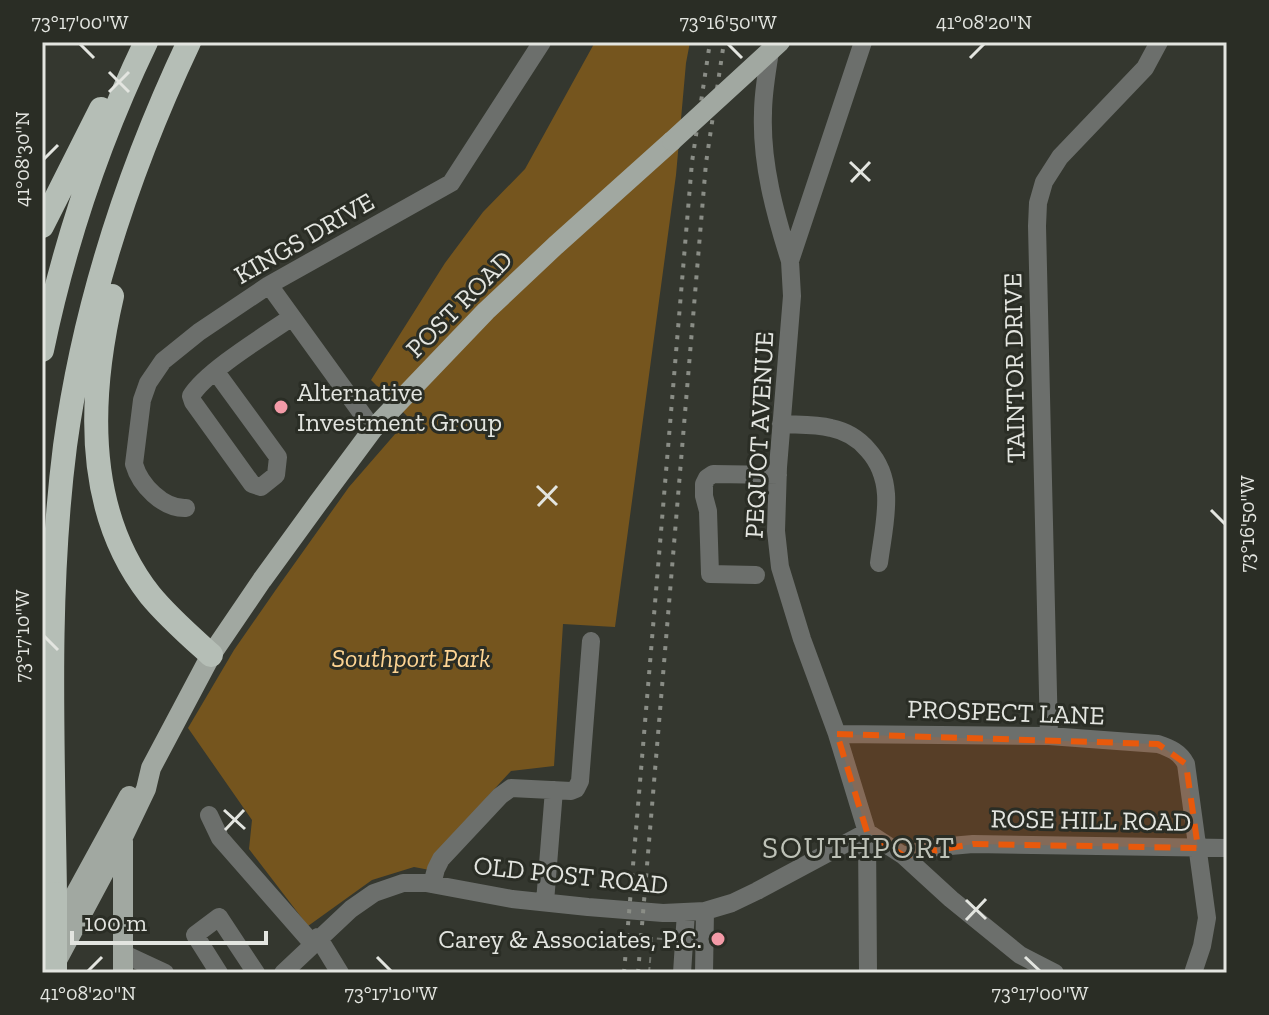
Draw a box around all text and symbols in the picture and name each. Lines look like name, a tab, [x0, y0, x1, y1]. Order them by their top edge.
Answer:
text: 73°17'00"W	[32, 10, 129, 34]
text: 73°16'50"W	[679, 10, 777, 34]
text: 41°08'20"N	[936, 10, 1032, 34]
text: 41°08'30"N	[10, 111, 34, 207]
street label: KINGS DRIVE	[228, 185, 380, 291]
street label: POST ROAD	[399, 244, 519, 364]
street label: TAINTOR DRIVE	[996, 273, 1032, 463]
street label: PEQUOT AVENUE	[738, 331, 780, 539]
place label: Alternative Investment Group	[297, 376, 502, 438]
marker: Alternative Investment Group	[272, 398, 290, 416]
text: 73°16'50"W	[1235, 475, 1259, 573]
text: 73°17'10"W	[10, 589, 34, 683]
park label: Southport Park	[331, 642, 491, 674]
street label: PROSPECT LANE	[907, 693, 1105, 731]
street label: ROSE HILL ROAD	[990, 802, 1192, 838]
district label: SOUTHPORT	[762, 830, 956, 866]
street label: OLD POST ROAD	[472, 849, 670, 901]
scale bar	[72, 895, 266, 945]
text: 100 m	[84, 908, 147, 937]
place label: Carey & Associates, P.C.	[438, 923, 702, 955]
marker: Carey & Associates, P.C.	[709, 930, 727, 948]
text: 41°08'20"N	[40, 981, 136, 1005]
text: 73°17'10"W	[344, 981, 438, 1005]
text: 73°17'00"W	[992, 981, 1089, 1005]

